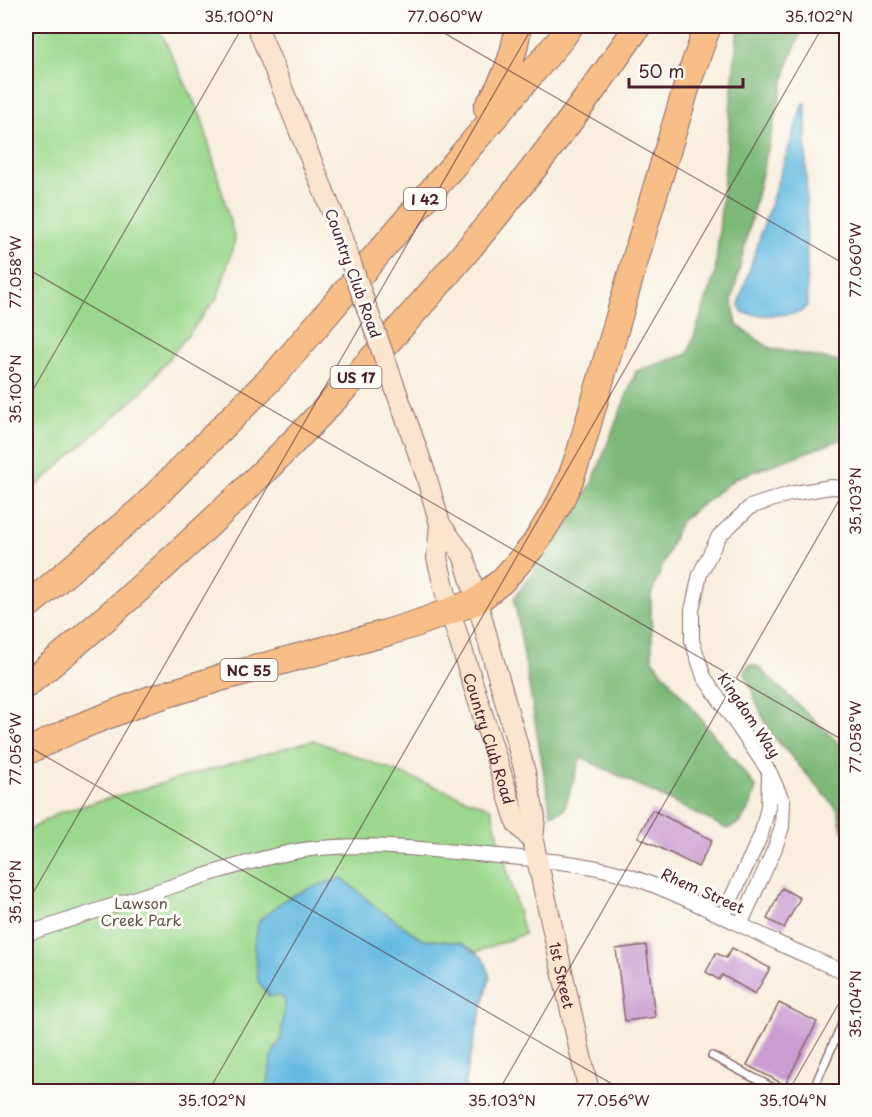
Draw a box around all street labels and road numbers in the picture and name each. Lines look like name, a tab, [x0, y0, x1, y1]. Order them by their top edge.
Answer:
road number: I 42	[404, 188, 446, 210]
street label: Country Club Road	[320, 205, 388, 341]
road number: US 17	[330, 366, 382, 388]
road number: NC 55	[220, 659, 278, 681]
street label: Kingdom Way	[713, 668, 787, 762]
street label: Country Club Road	[459, 670, 521, 807]
street label: Rhem Street	[658, 861, 748, 919]
street label: 1st Street	[544, 940, 582, 1011]

